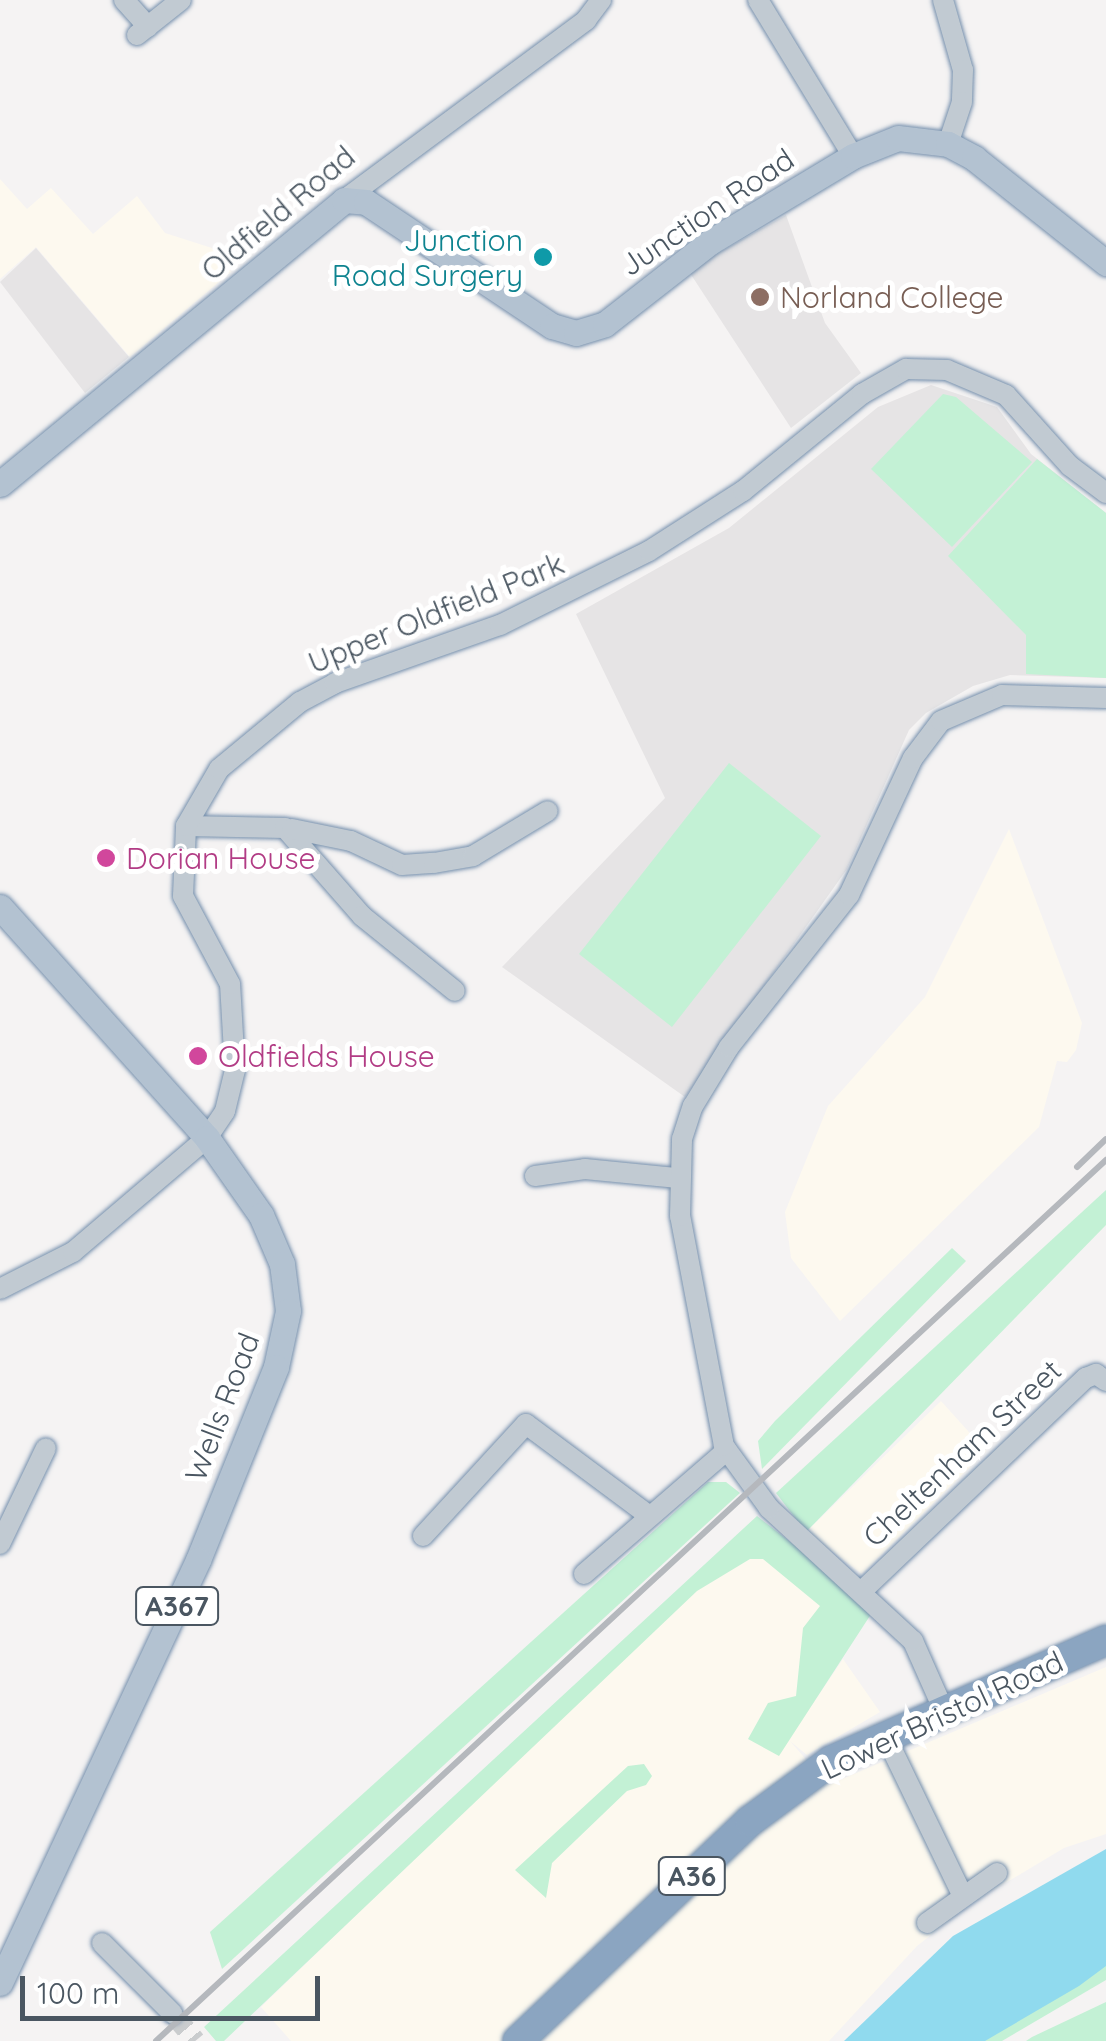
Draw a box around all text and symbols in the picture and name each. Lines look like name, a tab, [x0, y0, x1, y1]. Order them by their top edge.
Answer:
street label: Oldfield Road	[194, 138, 362, 288]
street label: Junction Road	[613, 141, 801, 283]
place label: Junction Road Surgery	[332, 222, 523, 292]
marker: Junction Road Surgery	[532, 246, 554, 268]
place label: Norland College	[780, 279, 1003, 315]
marker: Norland College	[749, 286, 771, 308]
street label: Upper Oldfield Park	[303, 545, 569, 681]
place label: Dorian House	[126, 840, 315, 876]
marker: Dorian House	[95, 847, 117, 869]
place label: Oldfields House	[218, 1038, 435, 1074]
marker: Oldfields House	[187, 1045, 209, 1067]
street label: Wells Road	[177, 1328, 267, 1486]
street label: Cheltenham Street	[856, 1352, 1068, 1554]
road number: A367	[134, 1583, 220, 1629]
street label: Lower Bristol Road	[815, 1643, 1069, 1787]
road number: A36	[657, 1853, 727, 1899]
scale bar	[25, 1956, 325, 2018]
text: 100 m	[37, 1974, 119, 2012]

